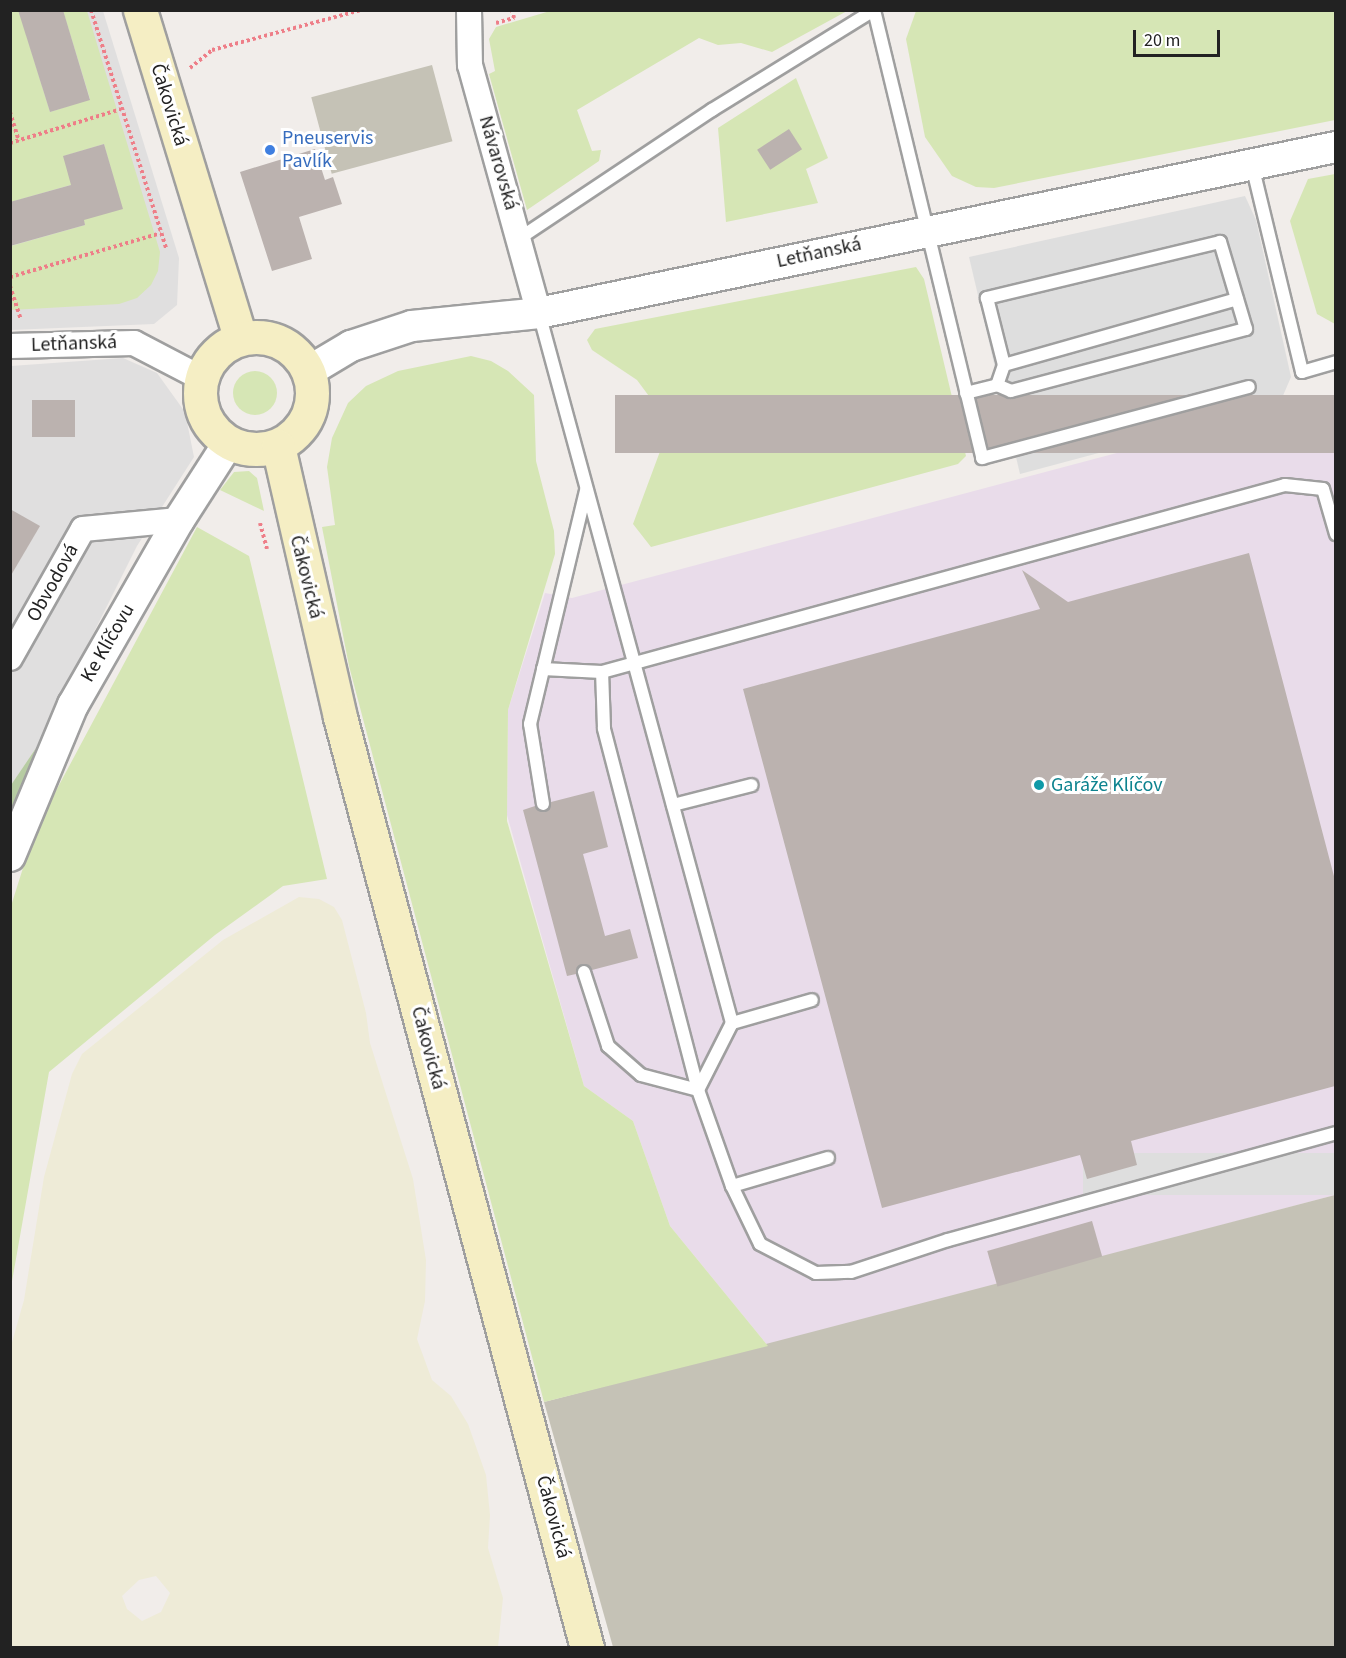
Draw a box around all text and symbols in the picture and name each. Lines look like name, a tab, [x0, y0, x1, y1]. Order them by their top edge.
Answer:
scale bar	[1136, 18, 1223, 56]
text: 20 m	[1144, 28, 1180, 53]
street label: Čakovická	[145, 61, 193, 149]
street label: Návarovská	[473, 113, 523, 213]
place label: Pneuservis Pavlík	[282, 126, 373, 173]
marker: Pneuservis Pavlík	[263, 143, 277, 157]
street label: Letňanská	[774, 232, 864, 274]
street label: Letňanská	[31, 331, 117, 357]
street label: Čakovická	[284, 533, 328, 621]
street label: Obvodová	[22, 540, 84, 626]
street label: Ke Klíčovu	[76, 599, 140, 687]
place label: Garáže Klíčov	[1051, 773, 1163, 797]
marker: Garáže Klíčov	[1032, 778, 1046, 792]
street label: Čakovická	[405, 1004, 451, 1092]
street label: Čakovická	[530, 1473, 576, 1561]

